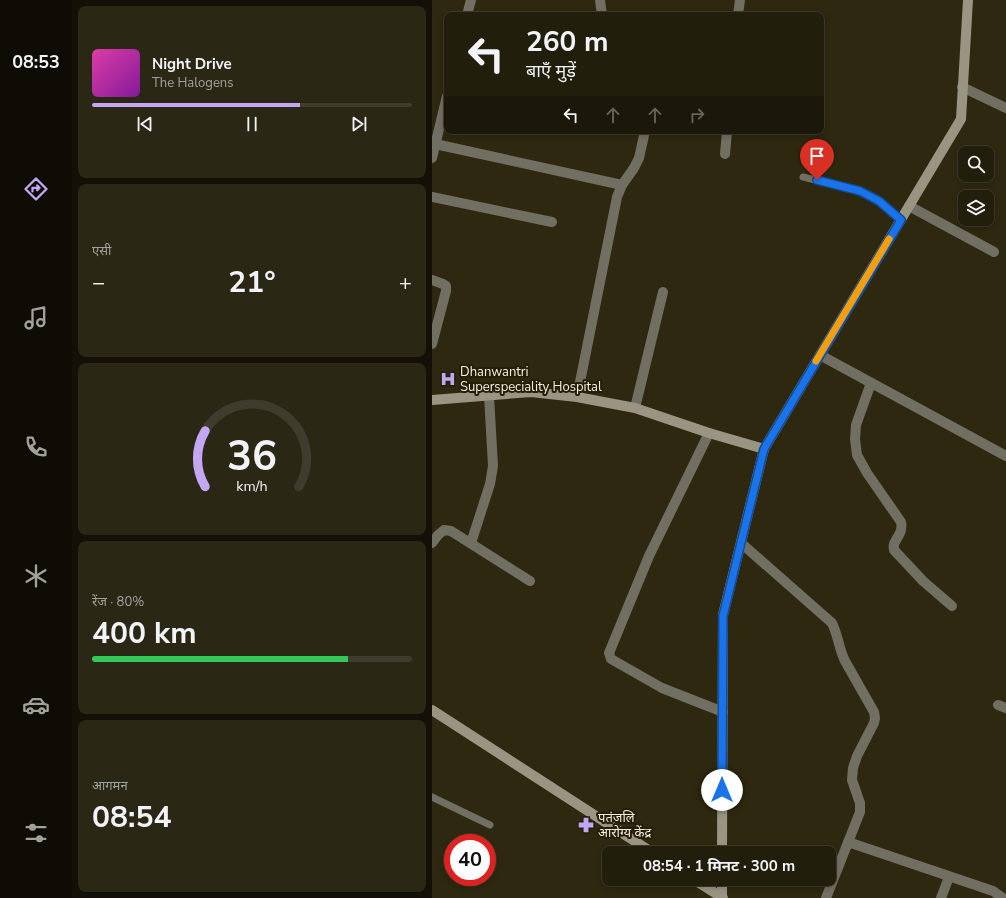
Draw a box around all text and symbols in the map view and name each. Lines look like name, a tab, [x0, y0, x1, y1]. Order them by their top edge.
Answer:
text: 260 m	[526, 23, 609, 61]
icon: left	[460, 28, 512, 80]
text: 08:53	[12, 50, 60, 74]
text: Night Drive	[152, 54, 232, 74]
text: बाएँ मुड़ें	[526, 59, 576, 83]
text: The Halogens	[152, 74, 233, 92]
icon: left	[560, 104, 582, 126]
icon: ahead	[602, 104, 624, 126]
icon: ahead	[644, 104, 666, 126]
icon: right	[686, 104, 708, 126]
icon: previous	[134, 113, 156, 135]
icon: pause	[241, 113, 263, 135]
icon: next	[348, 113, 370, 135]
pin	[800, 139, 834, 180]
icon: arrive	[806, 145, 828, 167]
map controls	[958, 146, 994, 226]
button: search	[958, 146, 994, 182]
icon: directions	[22, 175, 50, 203]
button: layers	[958, 190, 994, 226]
text: एसी	[92, 242, 111, 260]
text: 21°	[228, 262, 276, 303]
text: −	[92, 268, 105, 298]
text: +	[399, 268, 412, 298]
icon: music	[22, 304, 50, 332]
place label: Dhanwantri Superspeciality Hospital	[460, 363, 602, 396]
hospital icon: Dhanwantri Superspeciality Hospital	[439, 370, 457, 388]
text: 36	[227, 428, 277, 485]
icon: phone	[22, 433, 50, 461]
text: km/h	[236, 477, 268, 496]
icon: climate	[22, 562, 50, 590]
text: रेंज · 80%	[92, 593, 144, 611]
text: 400 km	[92, 613, 197, 654]
icon: car	[22, 691, 50, 719]
position arrow	[701, 769, 743, 811]
text: आगमन	[92, 777, 128, 795]
text: 08:54	[92, 797, 171, 838]
place label: पतंजलि आरोग्य केंद्र	[598, 809, 652, 842]
pharmacy icon: पतंजलि आरोग्य केंद्र	[577, 816, 595, 834]
icon: filters	[22, 819, 50, 847]
speed limit sign: 40	[444, 834, 496, 886]
text: 08:54 · 1 मिनट · 300 m	[643, 856, 795, 876]

